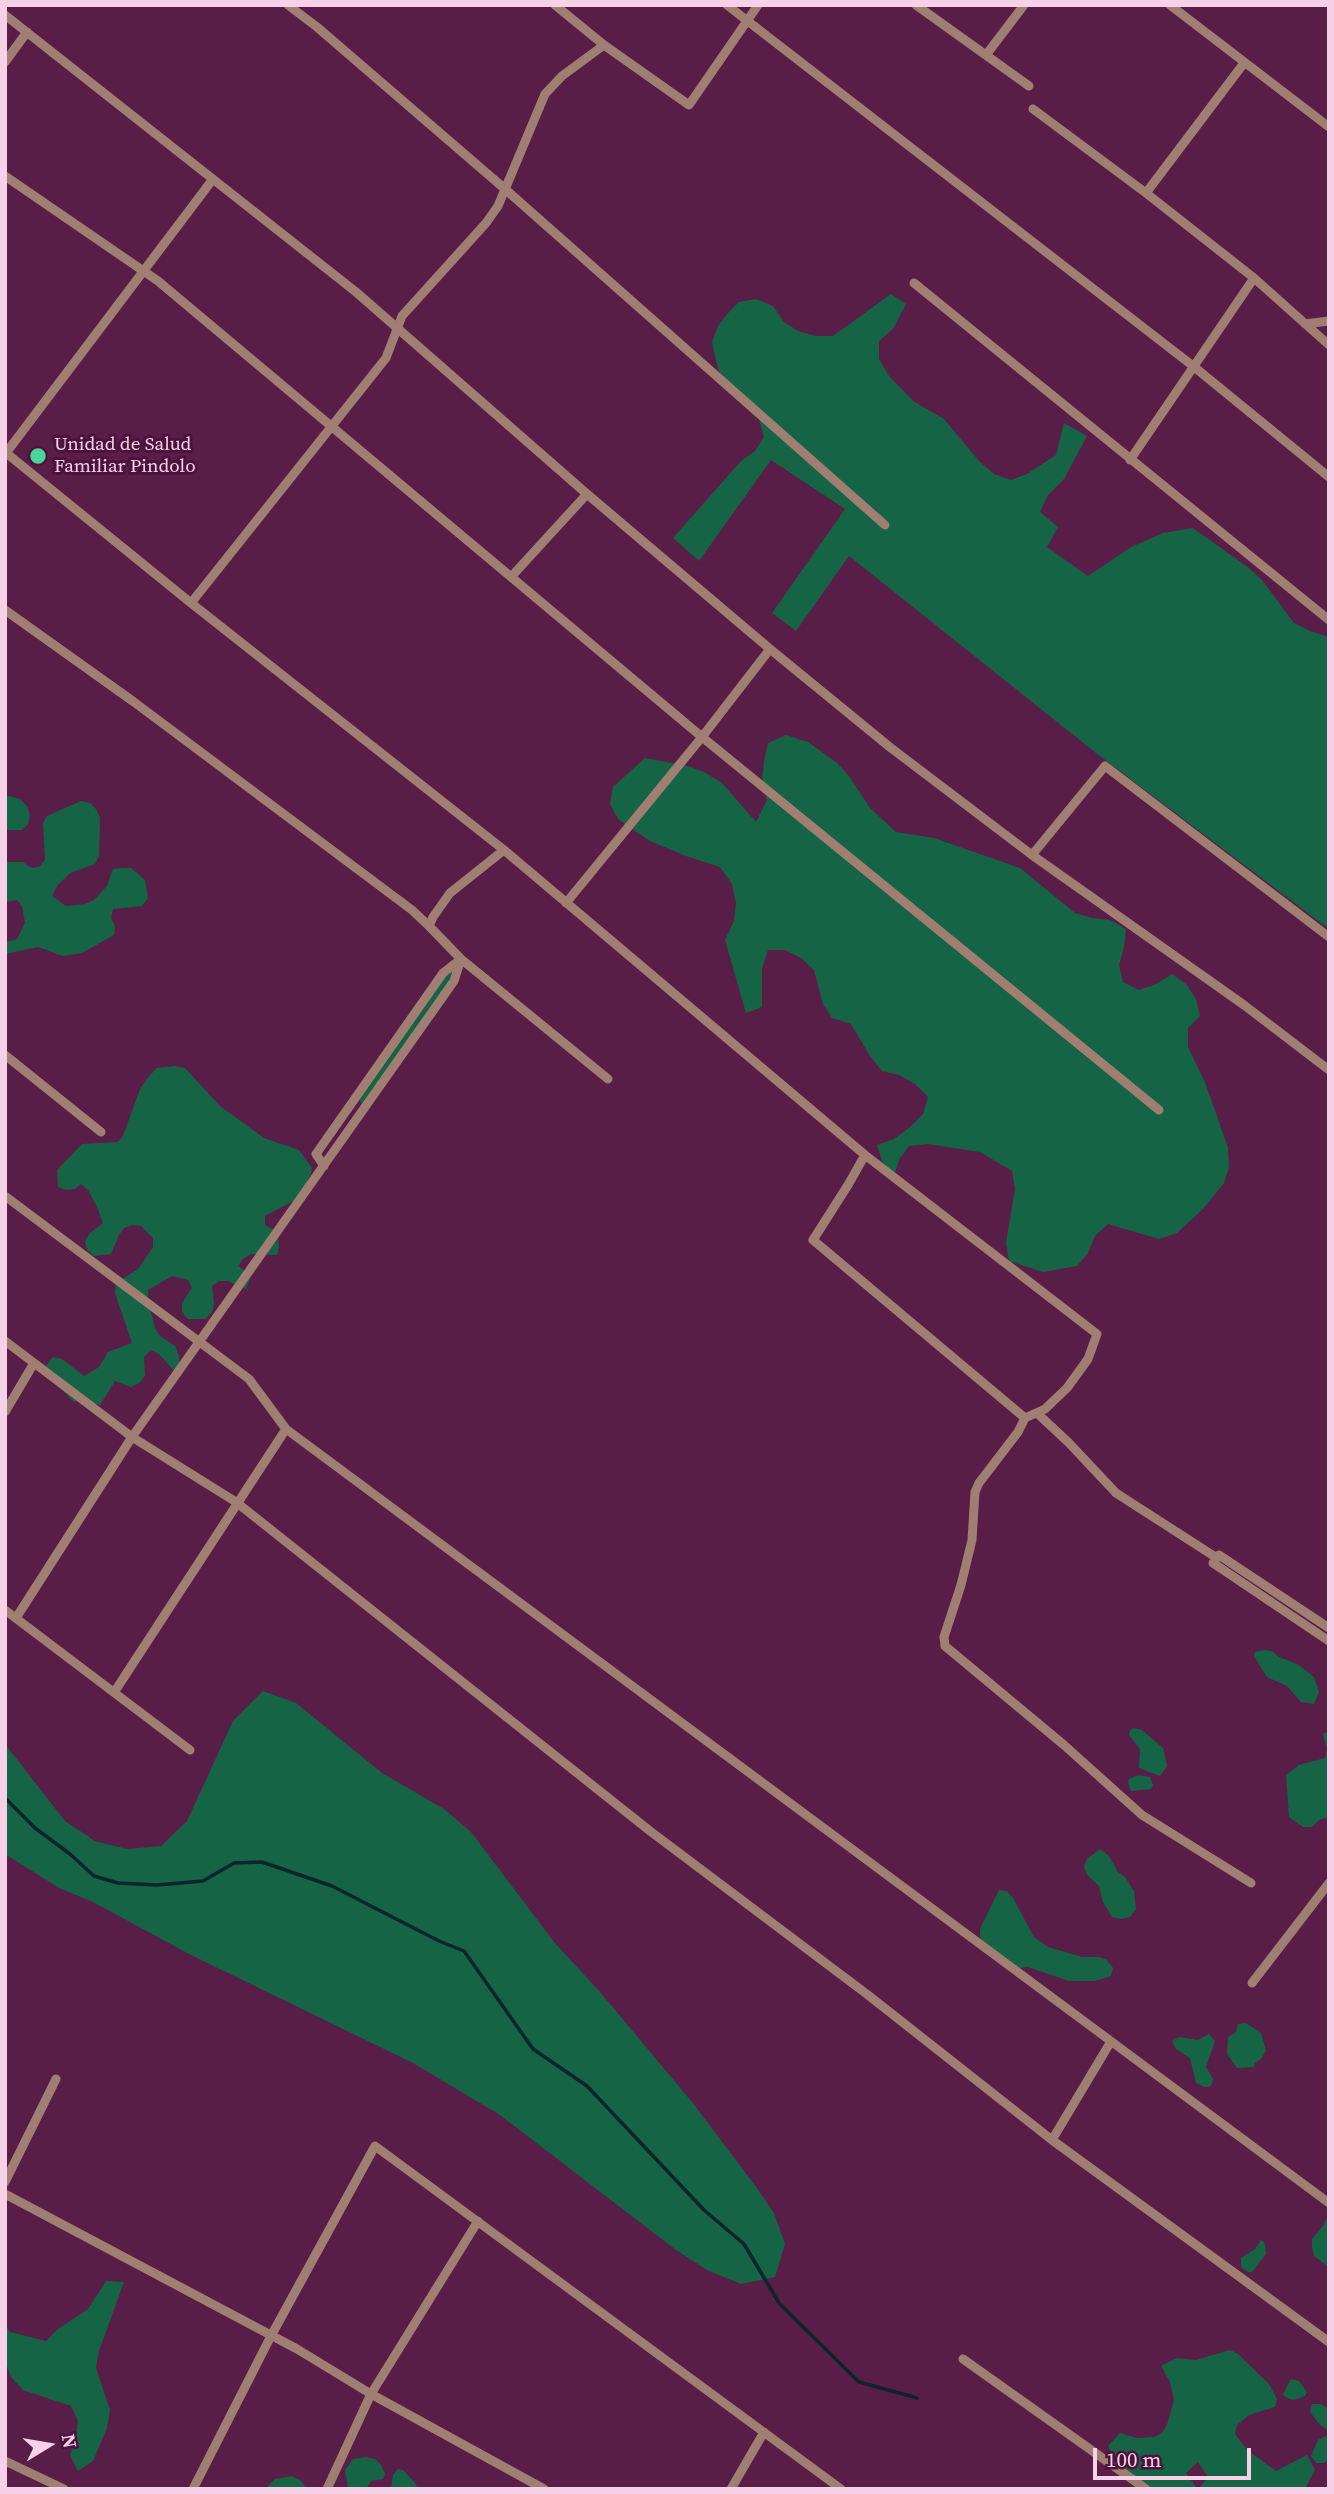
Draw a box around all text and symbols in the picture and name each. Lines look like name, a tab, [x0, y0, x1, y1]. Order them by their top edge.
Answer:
place label: Unidad de Salud Familiar Pindolo	[54, 434, 196, 478]
marker: Unidad de Salud Familiar Pindolo	[28, 446, 48, 466]
north arrow	[14, 2410, 84, 2480]
text: N	[56, 2432, 84, 2450]
scale bar	[1096, 2434, 1254, 2478]
text: 100 m	[1106, 2445, 1161, 2474]

